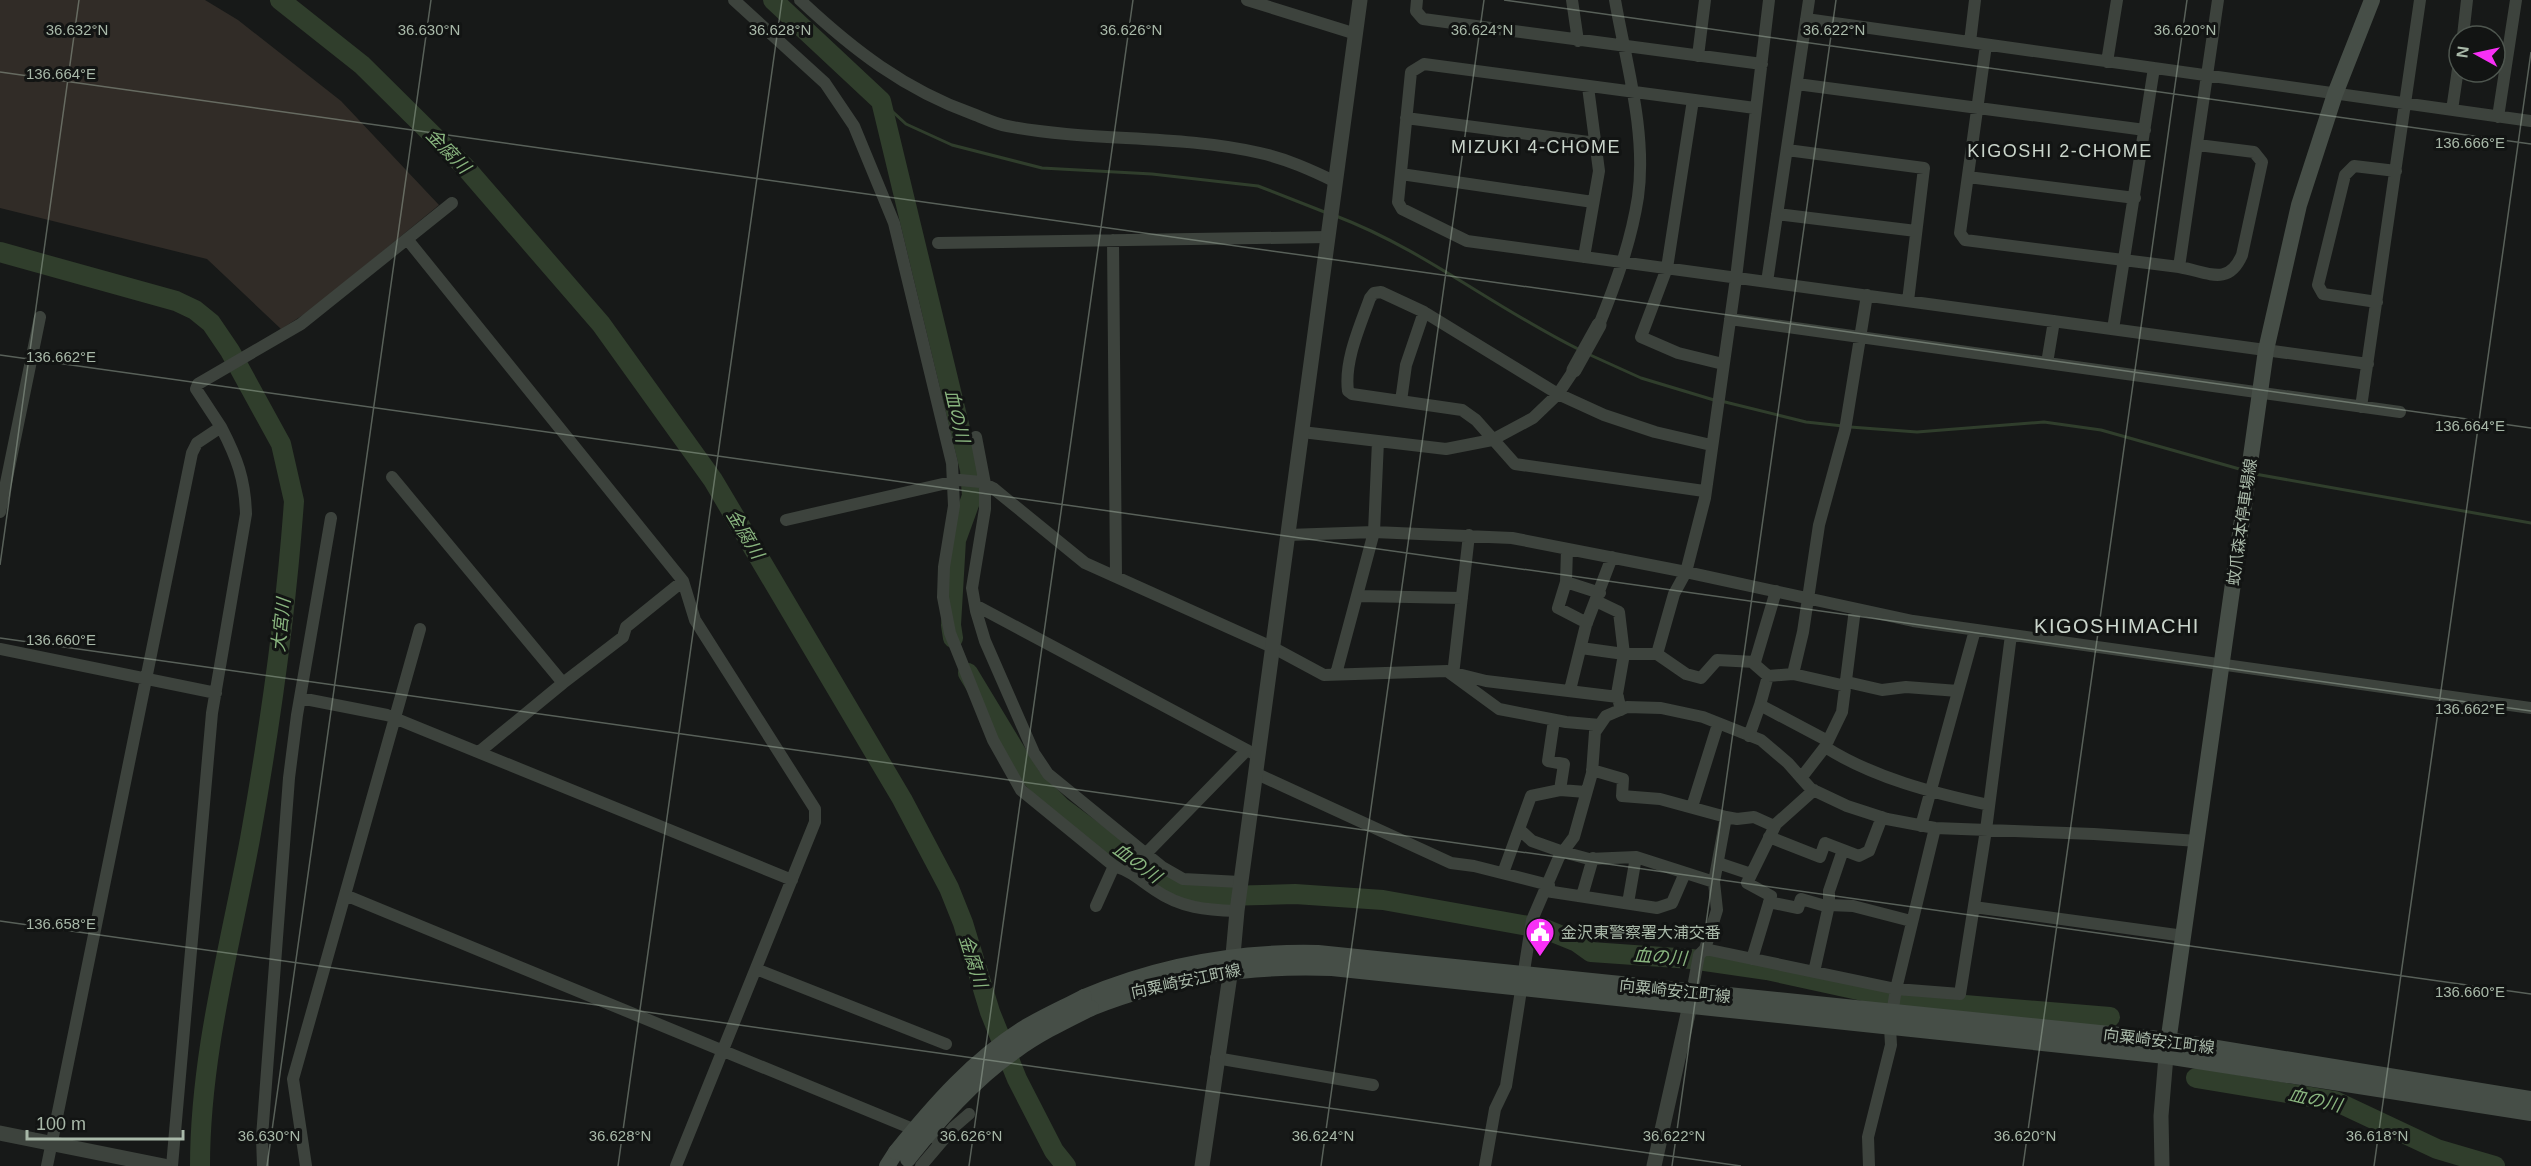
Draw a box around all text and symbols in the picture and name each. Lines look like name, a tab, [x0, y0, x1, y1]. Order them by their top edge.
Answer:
text: 36.632°N	[46, 21, 108, 38]
text: 36.630°N	[398, 21, 460, 38]
text: 36.628°N	[749, 21, 811, 38]
text: 36.626°N	[1100, 21, 1162, 38]
text: 36.624°N	[1451, 21, 1513, 38]
text: 36.622°N	[1803, 21, 1865, 38]
text: 36.620°N	[2154, 21, 2216, 38]
north arrow	[2447, 24, 2507, 84]
text: N	[2453, 45, 2472, 59]
text: 136.664°E	[26, 65, 96, 82]
water label: 金腐川	[422, 125, 475, 179]
text: 136.666°E	[2435, 134, 2505, 151]
district label: MIZUKI 4-CHOME	[1451, 137, 1621, 157]
district label: KIGOSHI 2-CHOME	[1967, 141, 2153, 161]
text: 136.662°E	[26, 348, 96, 365]
water label: 血の川	[941, 387, 973, 447]
text: 136.664°E	[2435, 417, 2505, 434]
street label: 蚊爪森本停車場線	[2225, 457, 2259, 587]
water label: 金腐川	[723, 506, 769, 564]
water label: 大宮川	[268, 595, 294, 653]
district label: KIGOSHIMACHI	[2034, 615, 2200, 637]
text: 136.660°E	[26, 631, 96, 648]
text: 136.662°E	[2435, 700, 2505, 717]
water label: 血の川	[1109, 839, 1166, 888]
text: 136.658°E	[26, 915, 96, 932]
public building icon: 金沢東警察署大浦交番	[1524, 916, 1556, 958]
place label: 金沢東警察署大浦交番	[1561, 924, 1721, 941]
water label: 金腐川	[955, 932, 991, 992]
water label: 血の川	[1632, 945, 1690, 969]
street label: 向粟崎安江町線	[1129, 961, 1243, 1001]
street label: 向粟崎安江町線	[1618, 977, 1732, 1005]
text: 136.660°E	[2435, 983, 2505, 1000]
street label: 向粟崎安江町線	[2102, 1026, 2216, 1056]
water label: 血の川	[2286, 1084, 2346, 1116]
scale bar	[27, 1103, 183, 1141]
text: 100 m	[36, 1114, 86, 1134]
text: 36.630°N	[238, 1127, 300, 1144]
text: 36.628°N	[589, 1127, 651, 1144]
text: 36.626°N	[940, 1127, 1002, 1144]
text: 36.624°N	[1292, 1127, 1354, 1144]
text: 36.622°N	[1643, 1127, 1705, 1144]
text: 36.620°N	[1994, 1127, 2056, 1144]
text: 36.618°N	[2346, 1127, 2408, 1144]

